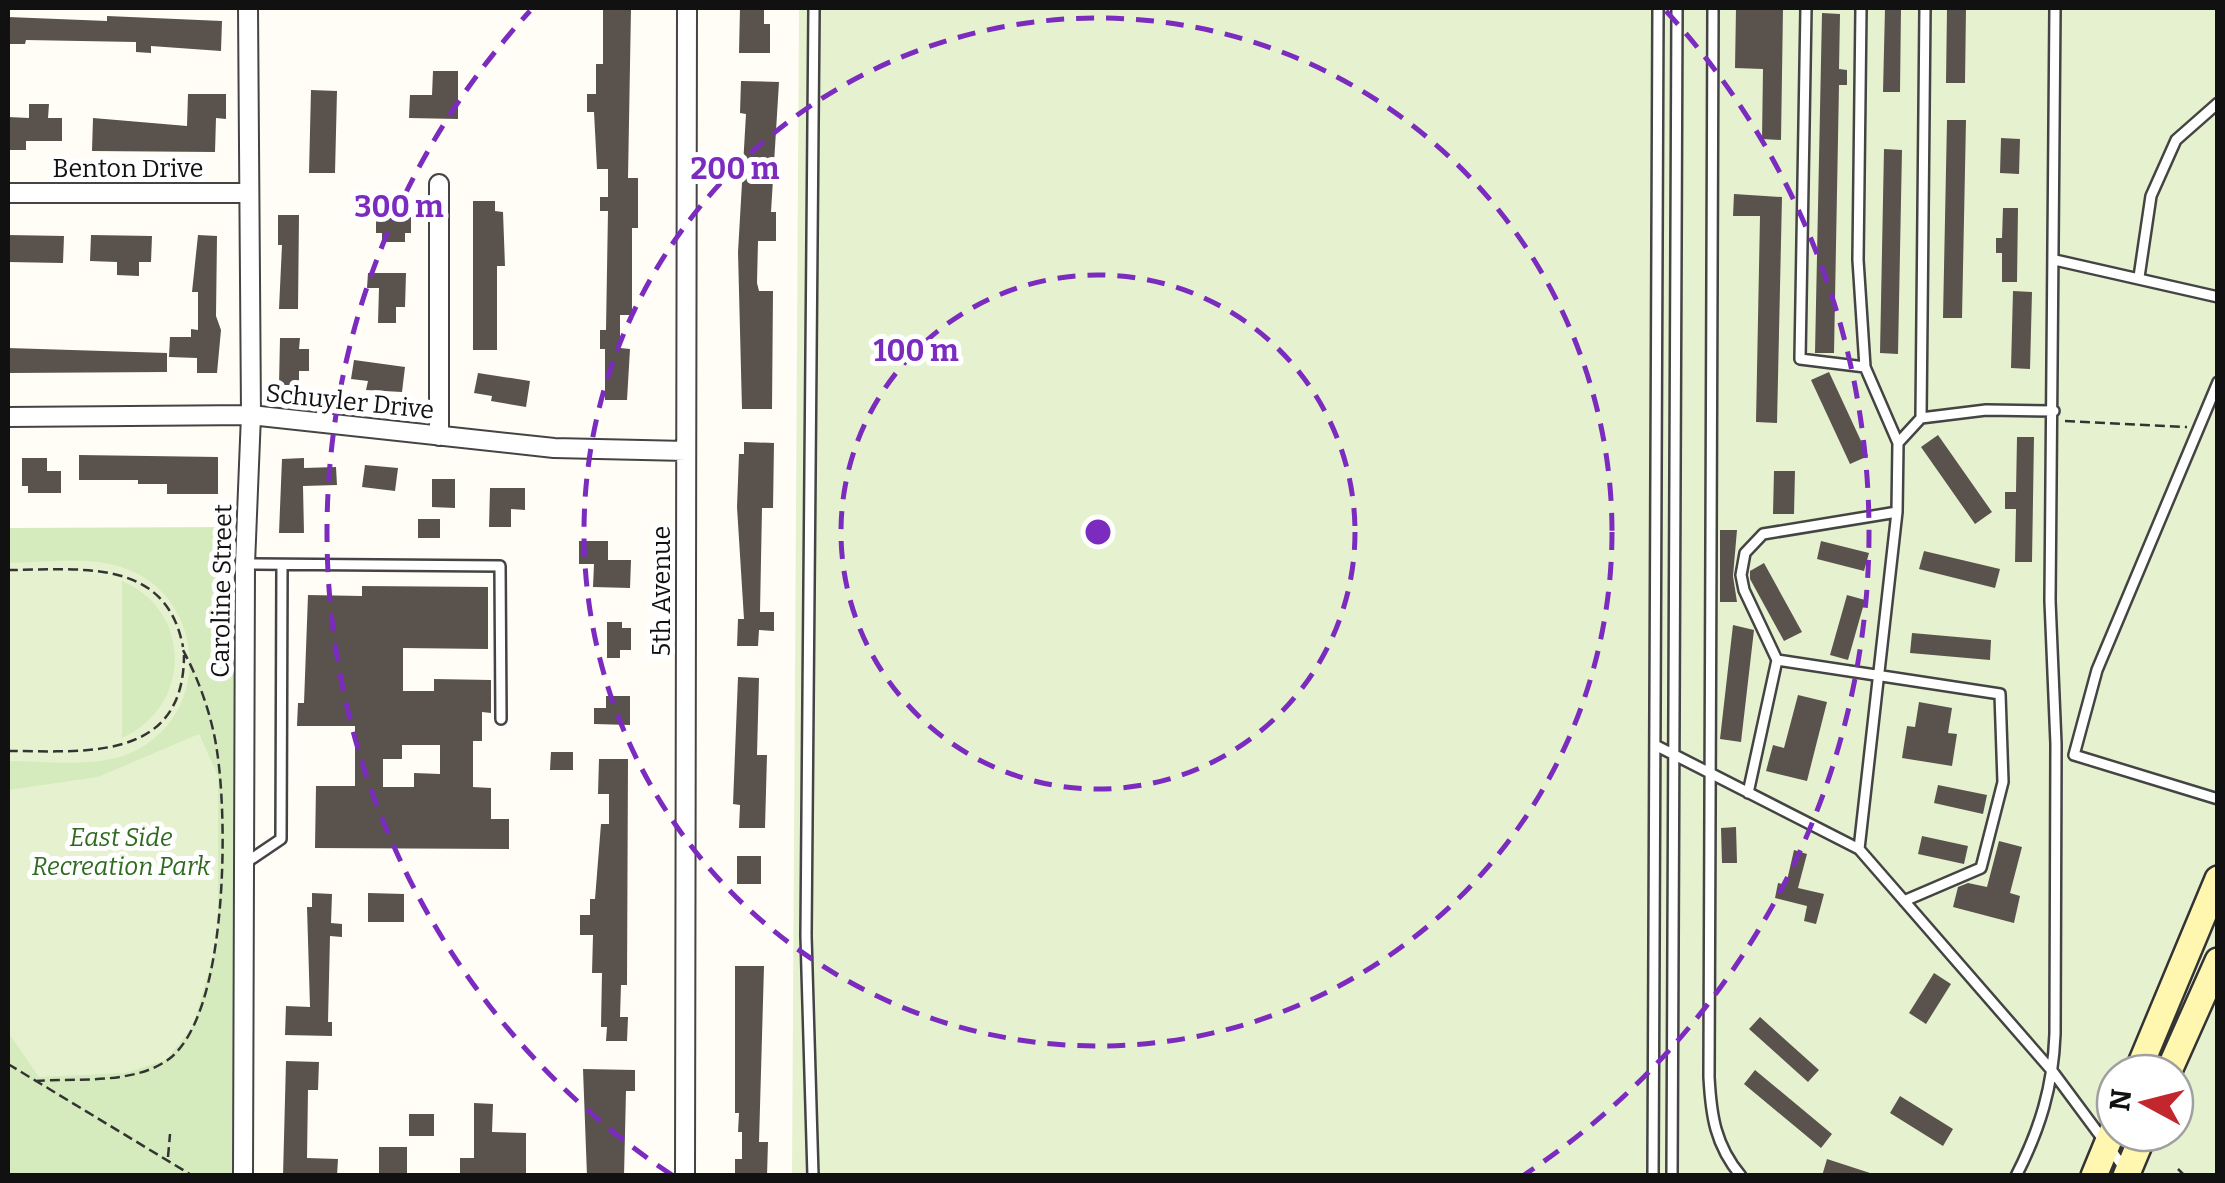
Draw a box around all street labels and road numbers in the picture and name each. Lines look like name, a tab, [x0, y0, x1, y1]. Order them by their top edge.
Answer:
street label: Benton Drive	[53, 154, 203, 184]
street label: Schuyler Drive	[264, 378, 436, 426]
street label: Caroline Street	[205, 504, 239, 678]
street label: 5th Avenue	[647, 526, 677, 656]

